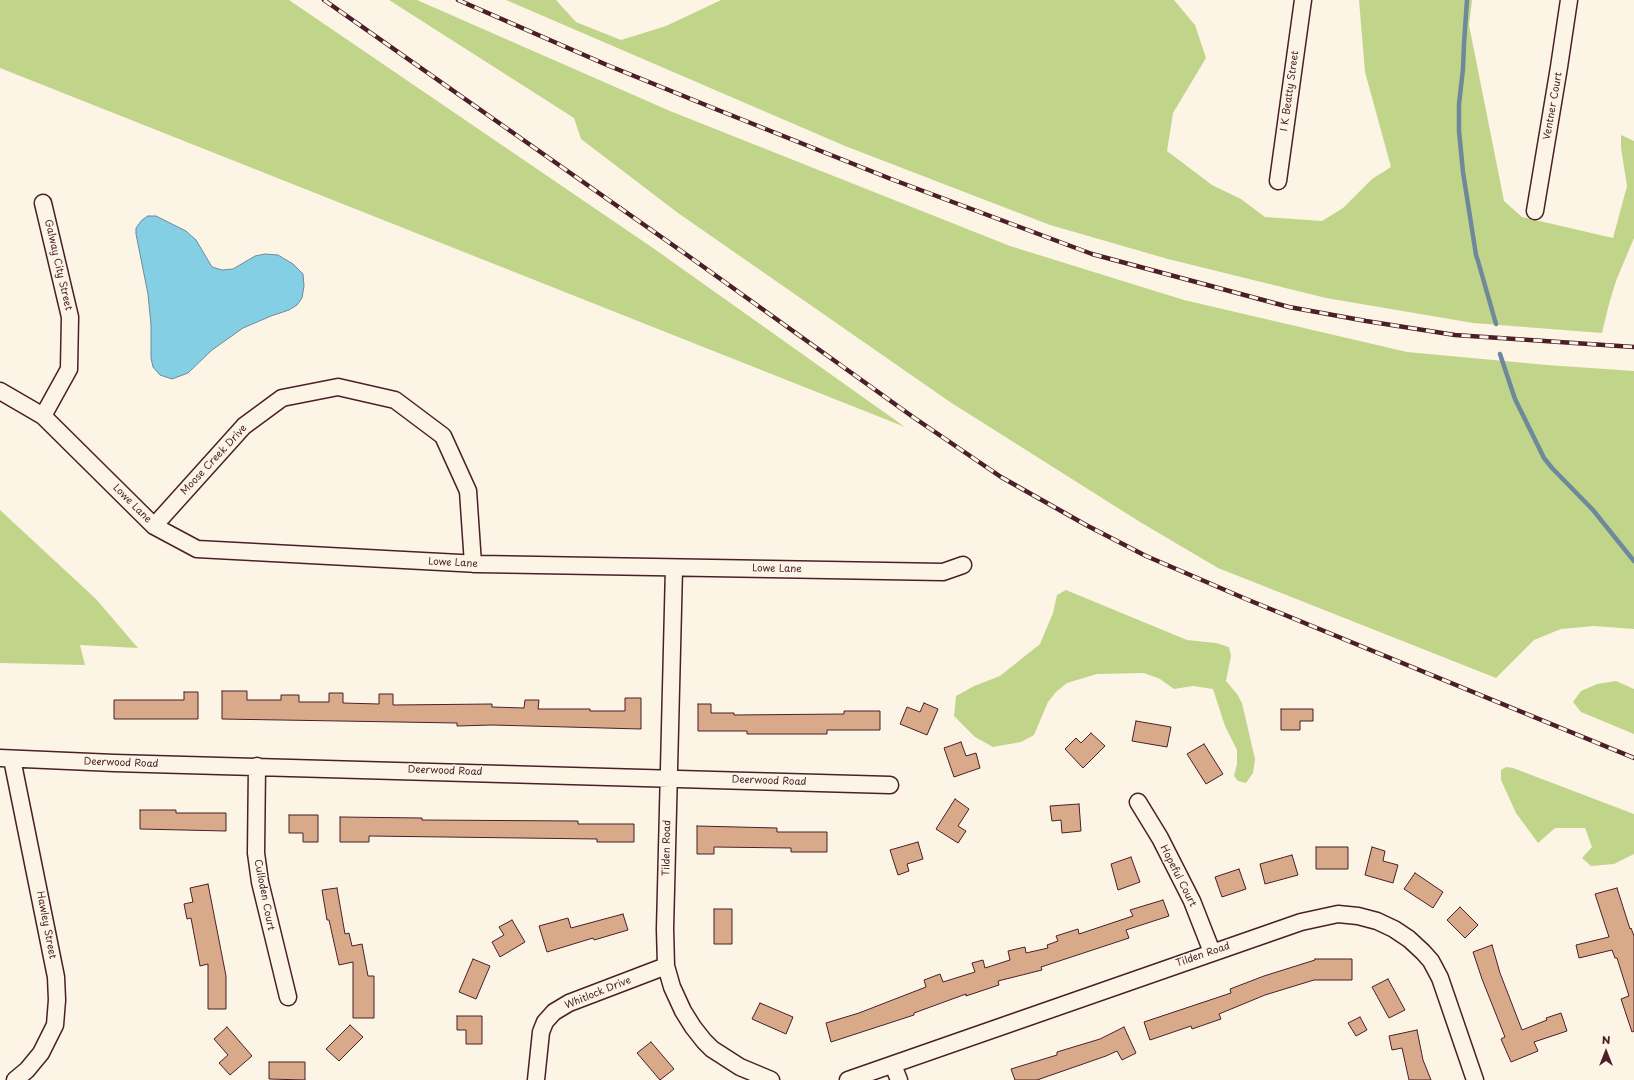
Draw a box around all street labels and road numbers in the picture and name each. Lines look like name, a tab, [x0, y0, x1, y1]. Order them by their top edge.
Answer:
street label: I K Beatty Street	[1278, 50, 1302, 132]
street label: Ventner Court	[1541, 71, 1565, 141]
street label: Galway City Street	[42, 218, 74, 312]
street label: Moose Creek Drive	[178, 422, 250, 498]
street label: Lowe Lane	[110, 482, 154, 526]
street label: Lowe Lane	[428, 556, 478, 570]
street label: Lowe Lane	[752, 563, 802, 575]
street label: Deerwood Road	[83, 756, 159, 770]
street label: Deerwood Road	[407, 764, 483, 778]
street label: Deerwood Road	[731, 774, 807, 788]
street label: Tilden Road	[661, 820, 673, 876]
street label: Hopeful Court	[1157, 843, 1199, 909]
street label: Culloden Court	[251, 858, 277, 932]
street label: Hawley Street	[34, 890, 58, 960]
street label: Tilden Road	[1174, 940, 1232, 970]
street label: Whitlock Drive	[563, 974, 633, 1012]

